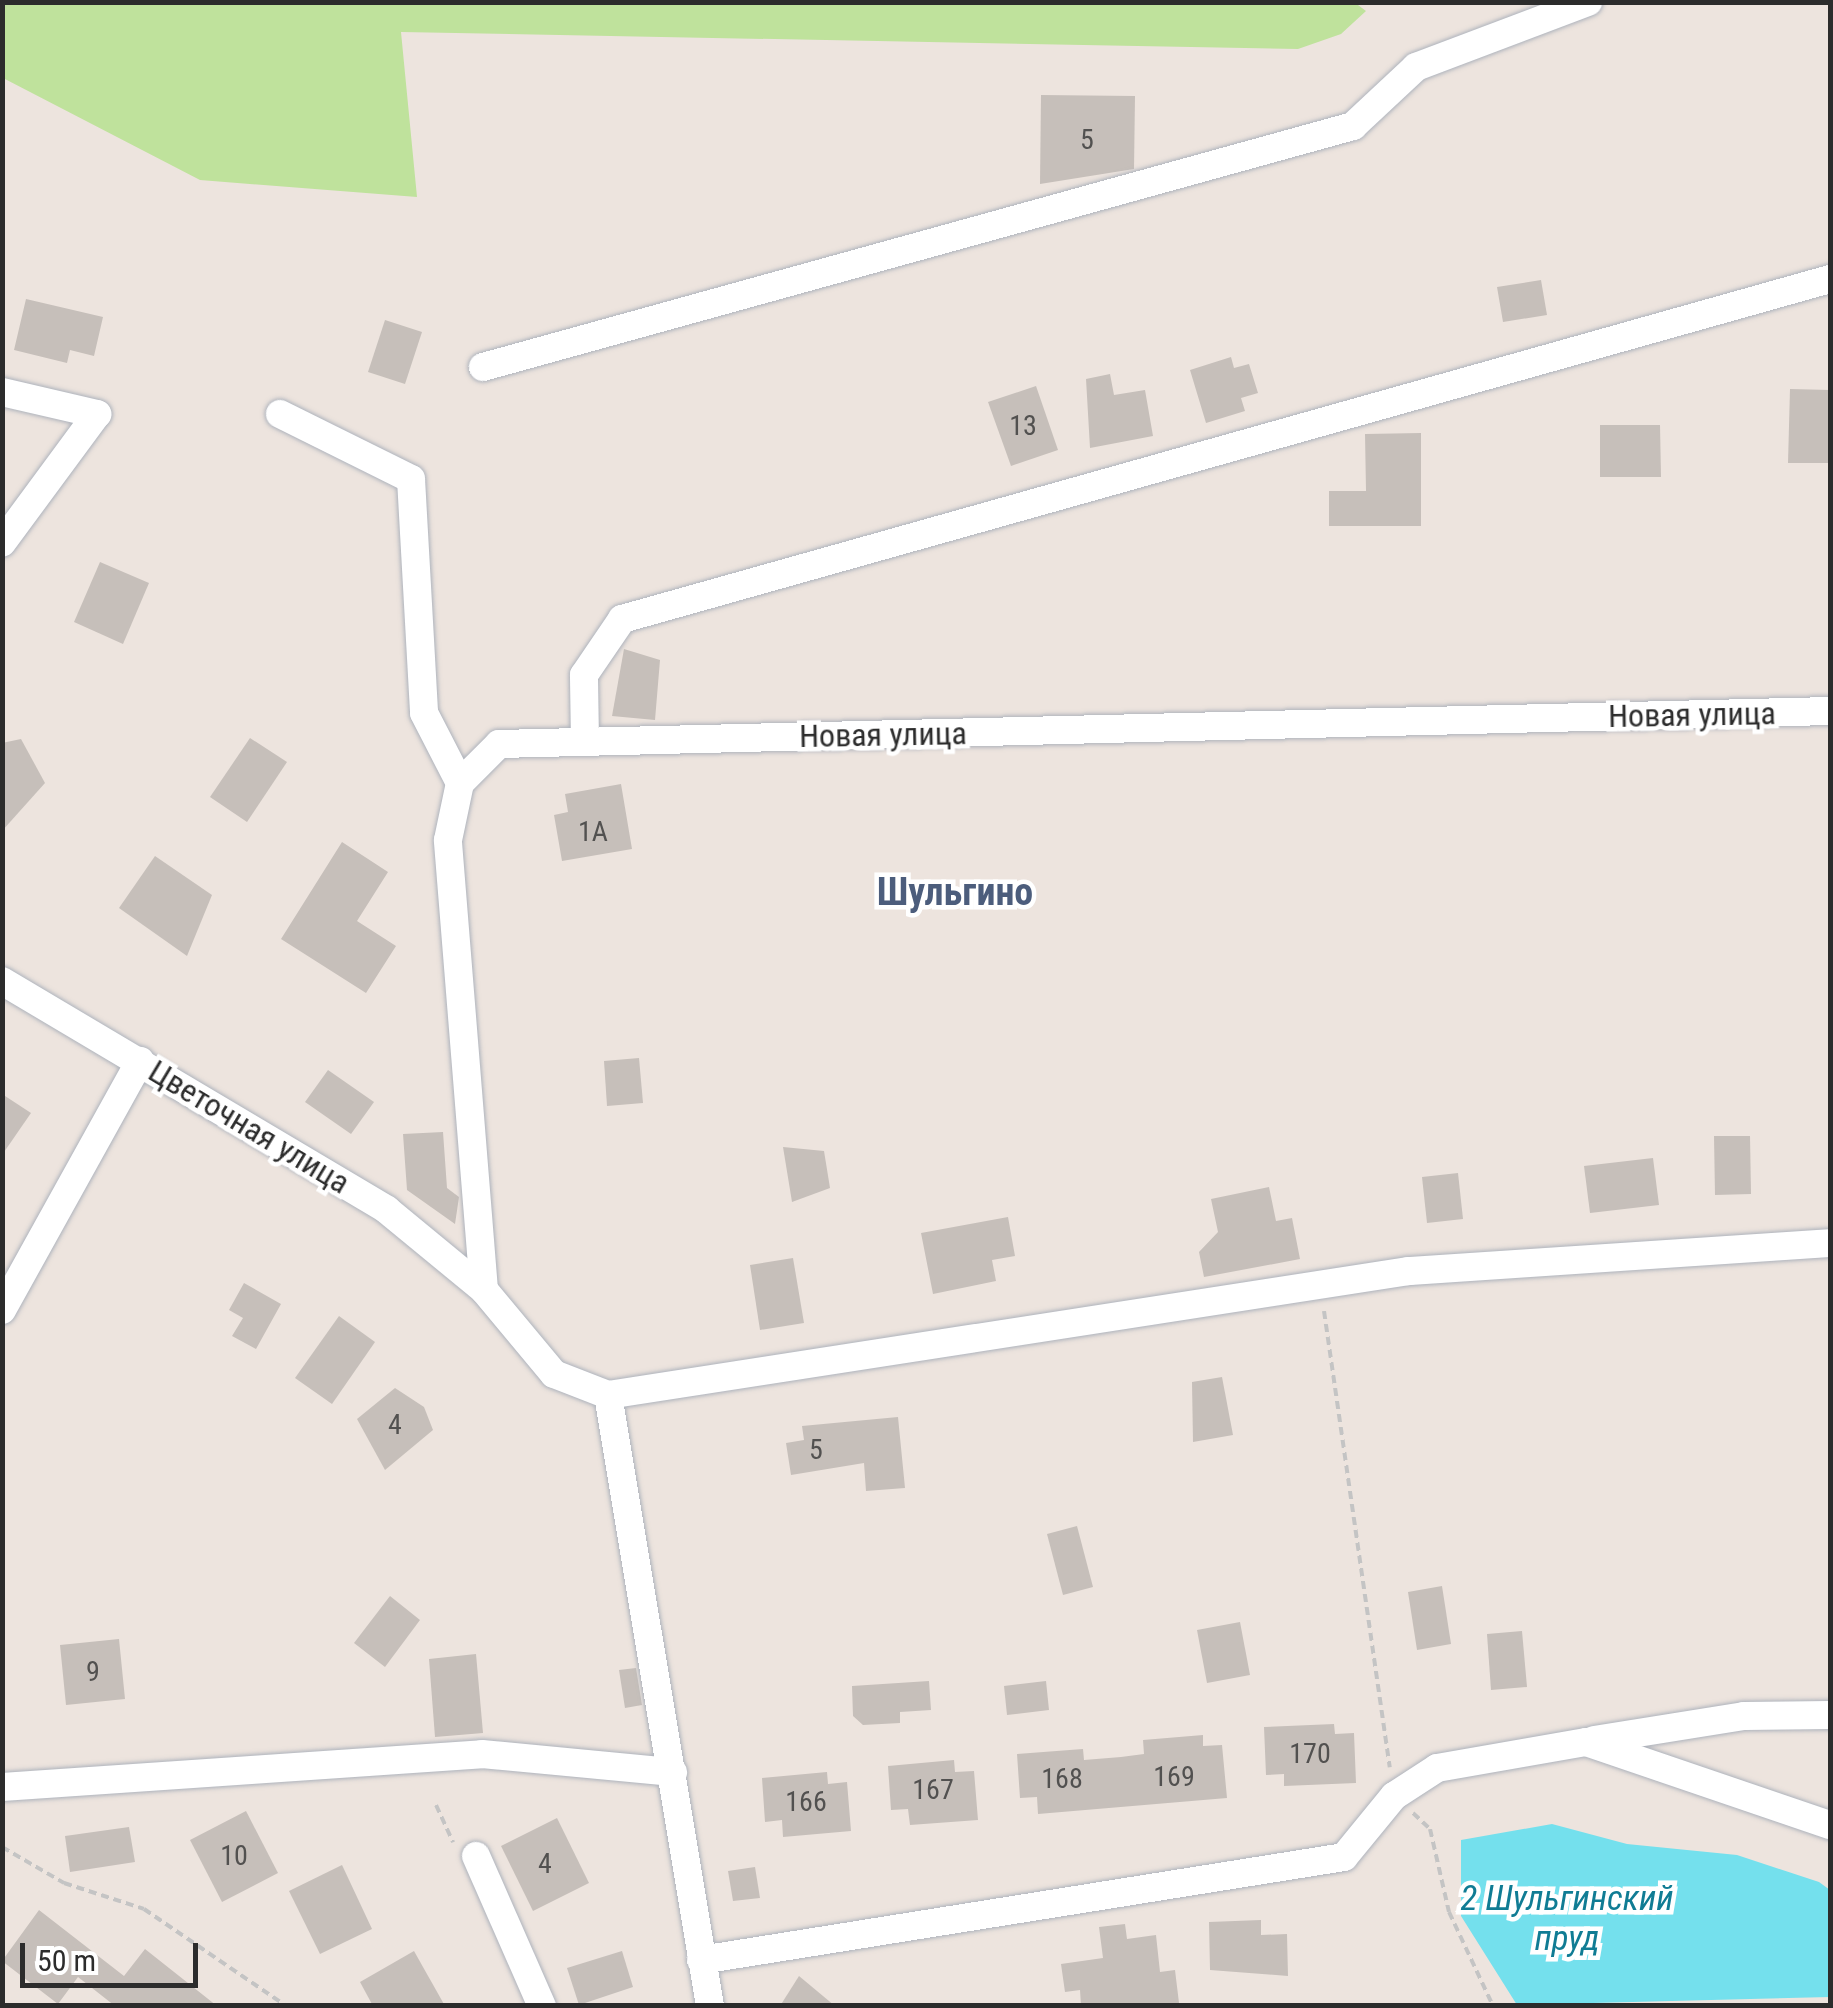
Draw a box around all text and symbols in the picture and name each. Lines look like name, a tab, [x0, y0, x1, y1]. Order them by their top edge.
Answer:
house number: 5	[1080, 123, 1094, 157]
house number: 13	[1009, 409, 1037, 443]
street label: Новая улица	[1608, 694, 1776, 736]
street label: Новая улица	[799, 714, 967, 756]
house number: 1А	[578, 815, 608, 849]
district label: Шульгино	[877, 870, 1033, 916]
street label: Цветочная улица	[142, 1052, 356, 1202]
house number: 4	[388, 1408, 402, 1442]
house number: 5	[809, 1433, 823, 1467]
house number: 9	[86, 1655, 100, 1689]
house number: 170	[1289, 1737, 1331, 1771]
house number: 169	[1153, 1760, 1195, 1794]
house number: 168	[1041, 1762, 1083, 1796]
house number: 167	[912, 1773, 954, 1807]
house number: 166	[785, 1785, 827, 1819]
house number: 10	[220, 1839, 248, 1873]
house number: 4	[538, 1847, 552, 1881]
water label: 2 Шульгинский пруд	[1460, 1878, 1674, 1960]
scale bar	[25, 1923, 202, 1985]
text: 50 m	[37, 1943, 96, 1978]

